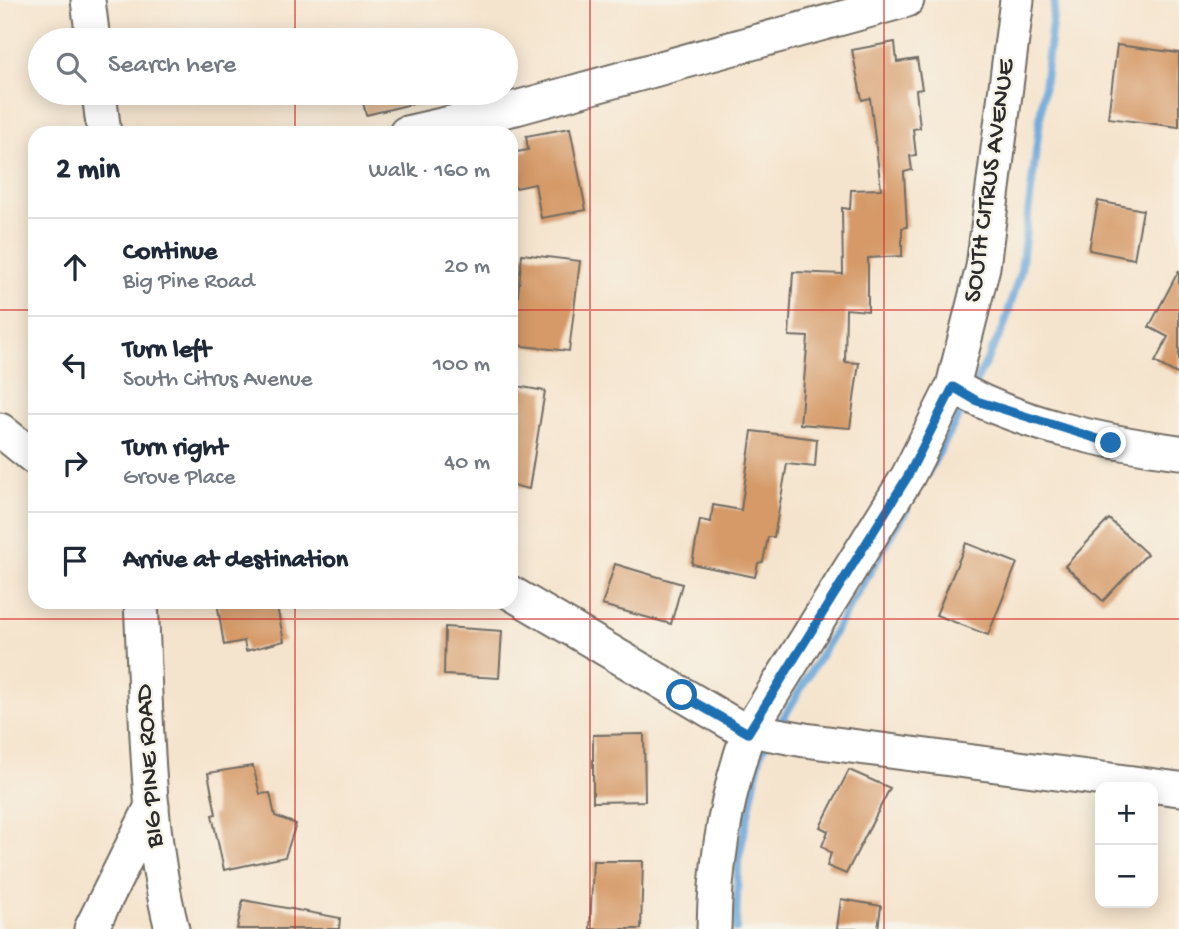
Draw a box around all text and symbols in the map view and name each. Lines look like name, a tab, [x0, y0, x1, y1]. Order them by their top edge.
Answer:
search box	[28, 28, 518, 105]
icon: search	[52, 48, 90, 86]
text: Search here	[108, 51, 236, 82]
street label: SOUTH CITRUS AVENUE	[959, 57, 1024, 305]
text: 2 min	[56, 154, 120, 189]
text: Walk · 160 m	[368, 158, 490, 185]
text: Continue	[123, 238, 217, 269]
icon: ahead	[56, 248, 94, 286]
text: 20 m	[444, 254, 490, 281]
text: Big Pine Road	[123, 269, 254, 296]
text: Turn left	[123, 336, 211, 367]
icon: left	[56, 346, 94, 384]
text: 100 m	[433, 352, 490, 379]
text: South Citrus Avenue	[123, 367, 312, 394]
route end	[1095, 427, 1126, 458]
text: Turn right	[123, 434, 227, 465]
icon: right	[56, 444, 94, 482]
text: 40 m	[444, 450, 490, 477]
text: Grove Place	[123, 465, 235, 492]
icon: arrive	[56, 542, 94, 580]
text: Arrive at destination	[123, 546, 348, 577]
route start	[666, 679, 697, 710]
street label: BIG PINE ROAD	[130, 683, 172, 850]
map controls	[1095, 782, 1158, 908]
button: +	[1095, 782, 1158, 845]
button: −	[1095, 845, 1158, 908]

